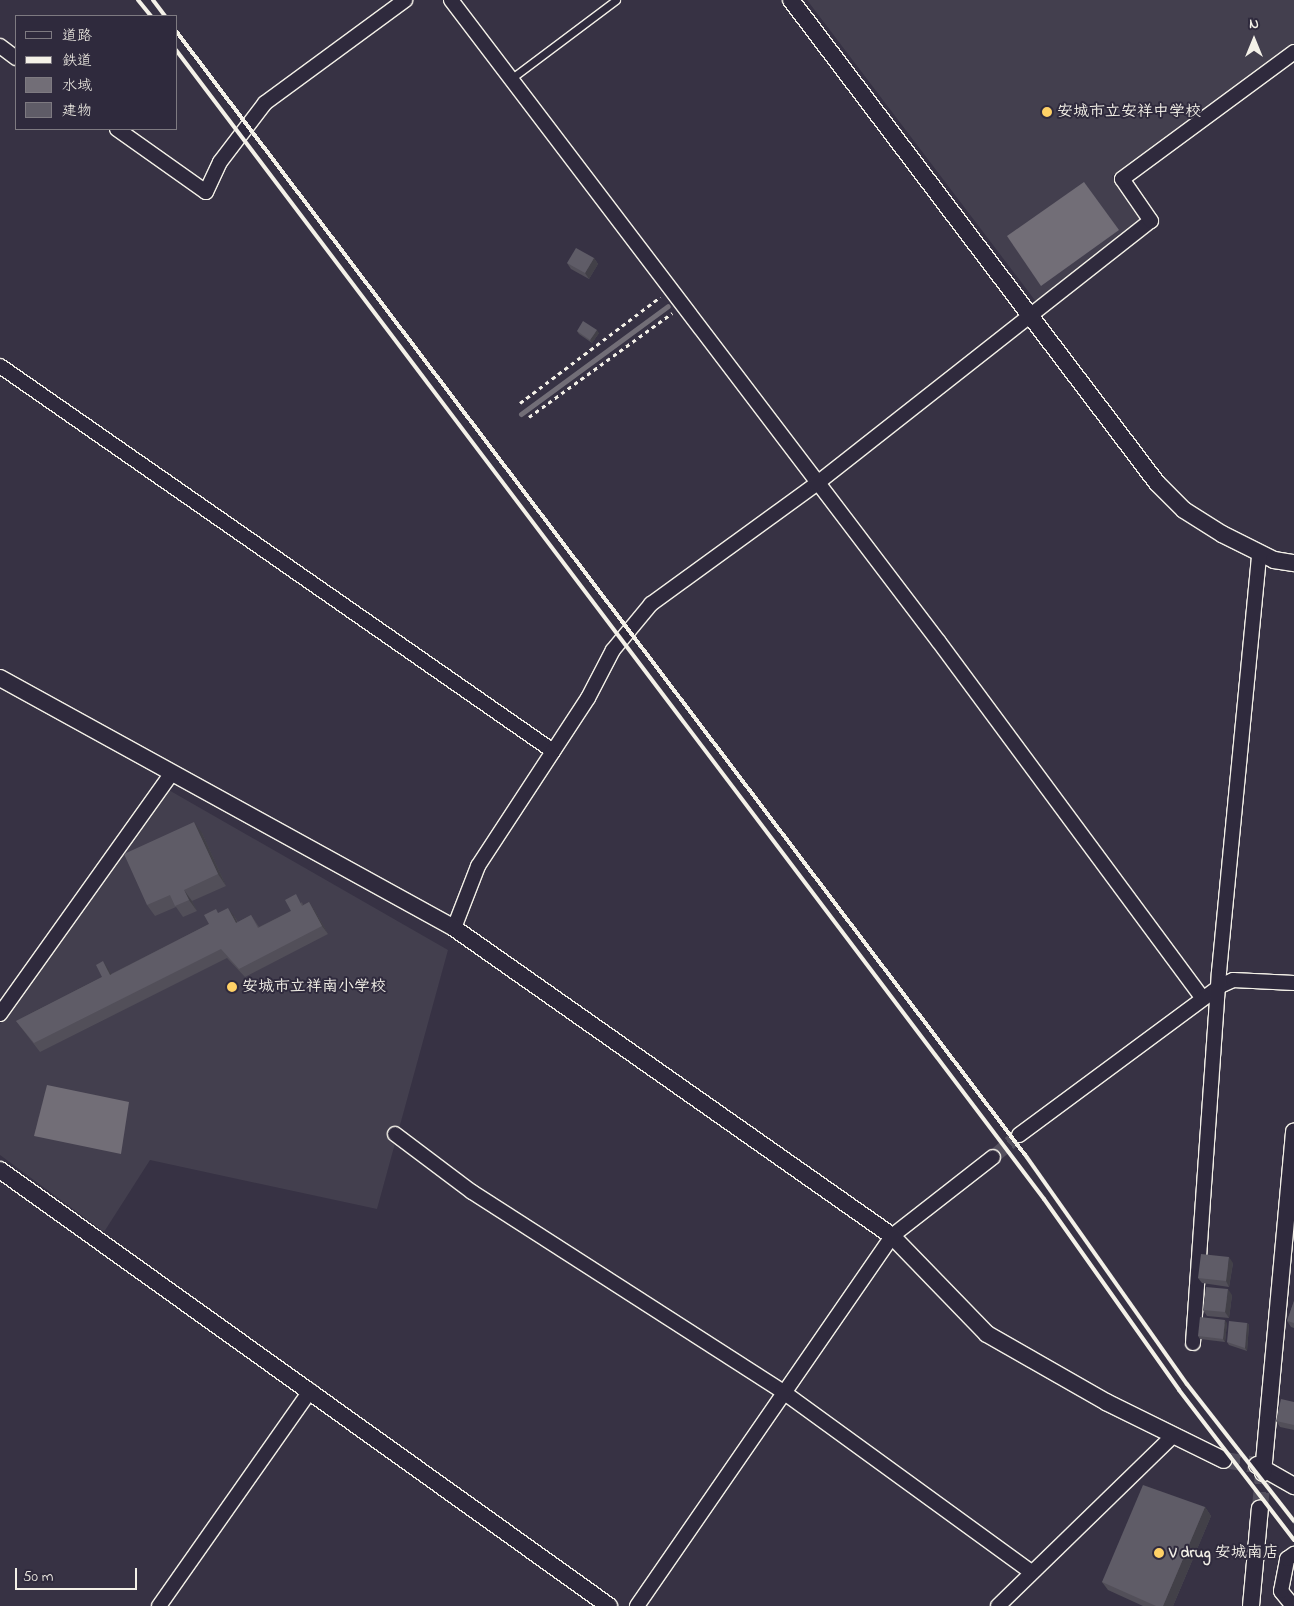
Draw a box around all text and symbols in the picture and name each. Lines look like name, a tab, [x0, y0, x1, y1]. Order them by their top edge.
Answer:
text: N	[1249, 14, 1259, 35]
legend	[15, 15, 178, 130]
north arrow	[1229, 15, 1279, 65]
text: 道路	[62, 25, 92, 47]
text: 鉄道	[62, 50, 92, 72]
text: 水域	[62, 75, 92, 97]
text: 建物	[62, 100, 92, 122]
place label: 安城市立安祥中学校	[1057, 102, 1201, 122]
marker: 安城市立安祥中学校	[1041, 106, 1053, 118]
place label: 安城市立祥南小学校	[242, 977, 386, 997]
marker: 安城市立祥南小学校	[226, 981, 238, 993]
place label: V drug 安城南店	[1169, 1543, 1279, 1563]
marker: V drug 安城南店	[1153, 1547, 1165, 1559]
scale bar	[18, 1558, 140, 1590]
text: 50 m	[23, 1566, 53, 1588]

